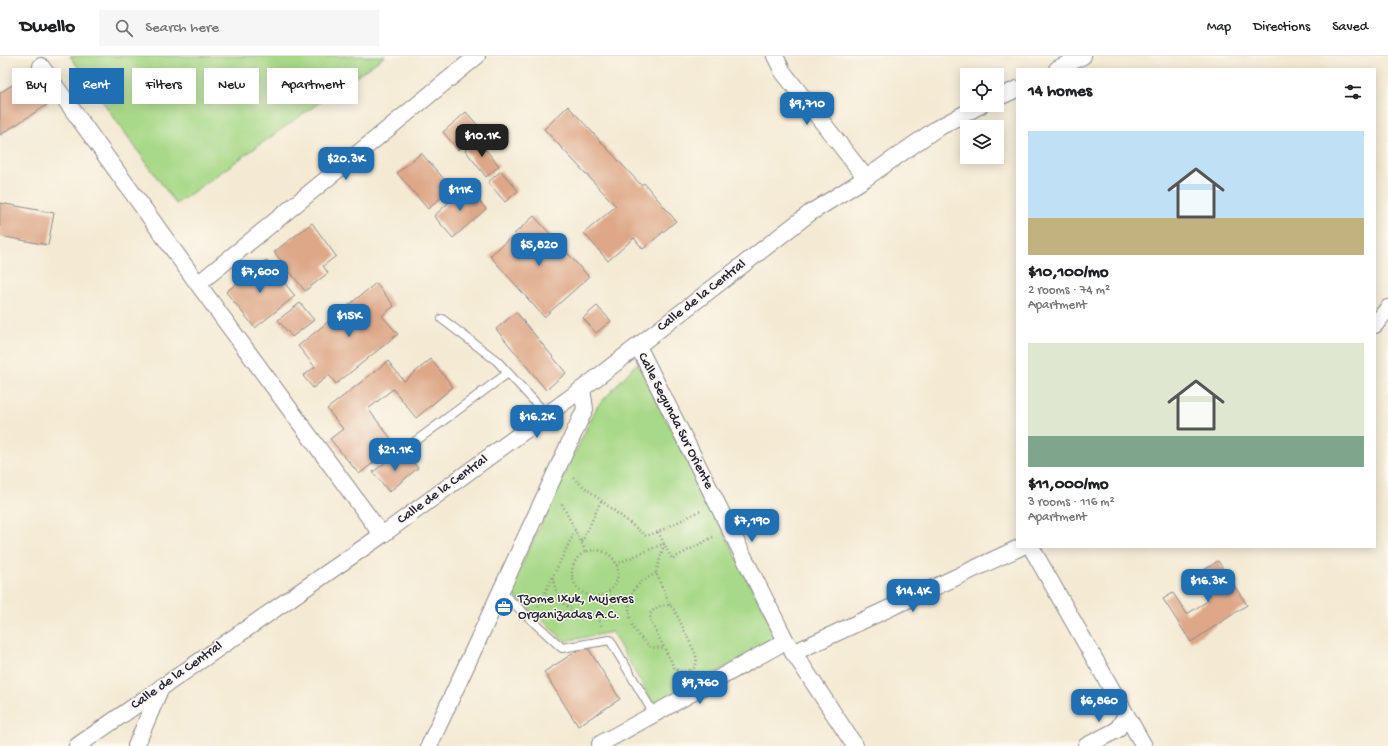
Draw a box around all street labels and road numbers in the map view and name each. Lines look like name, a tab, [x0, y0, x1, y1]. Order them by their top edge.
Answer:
street label: Calle de la Central	[654, 256, 750, 336]
street label: Calle Segunda Sur Oriente	[633, 350, 717, 493]
street label: Calle de la Central	[394, 451, 492, 529]
street label: Calle de la Central	[128, 638, 226, 714]

